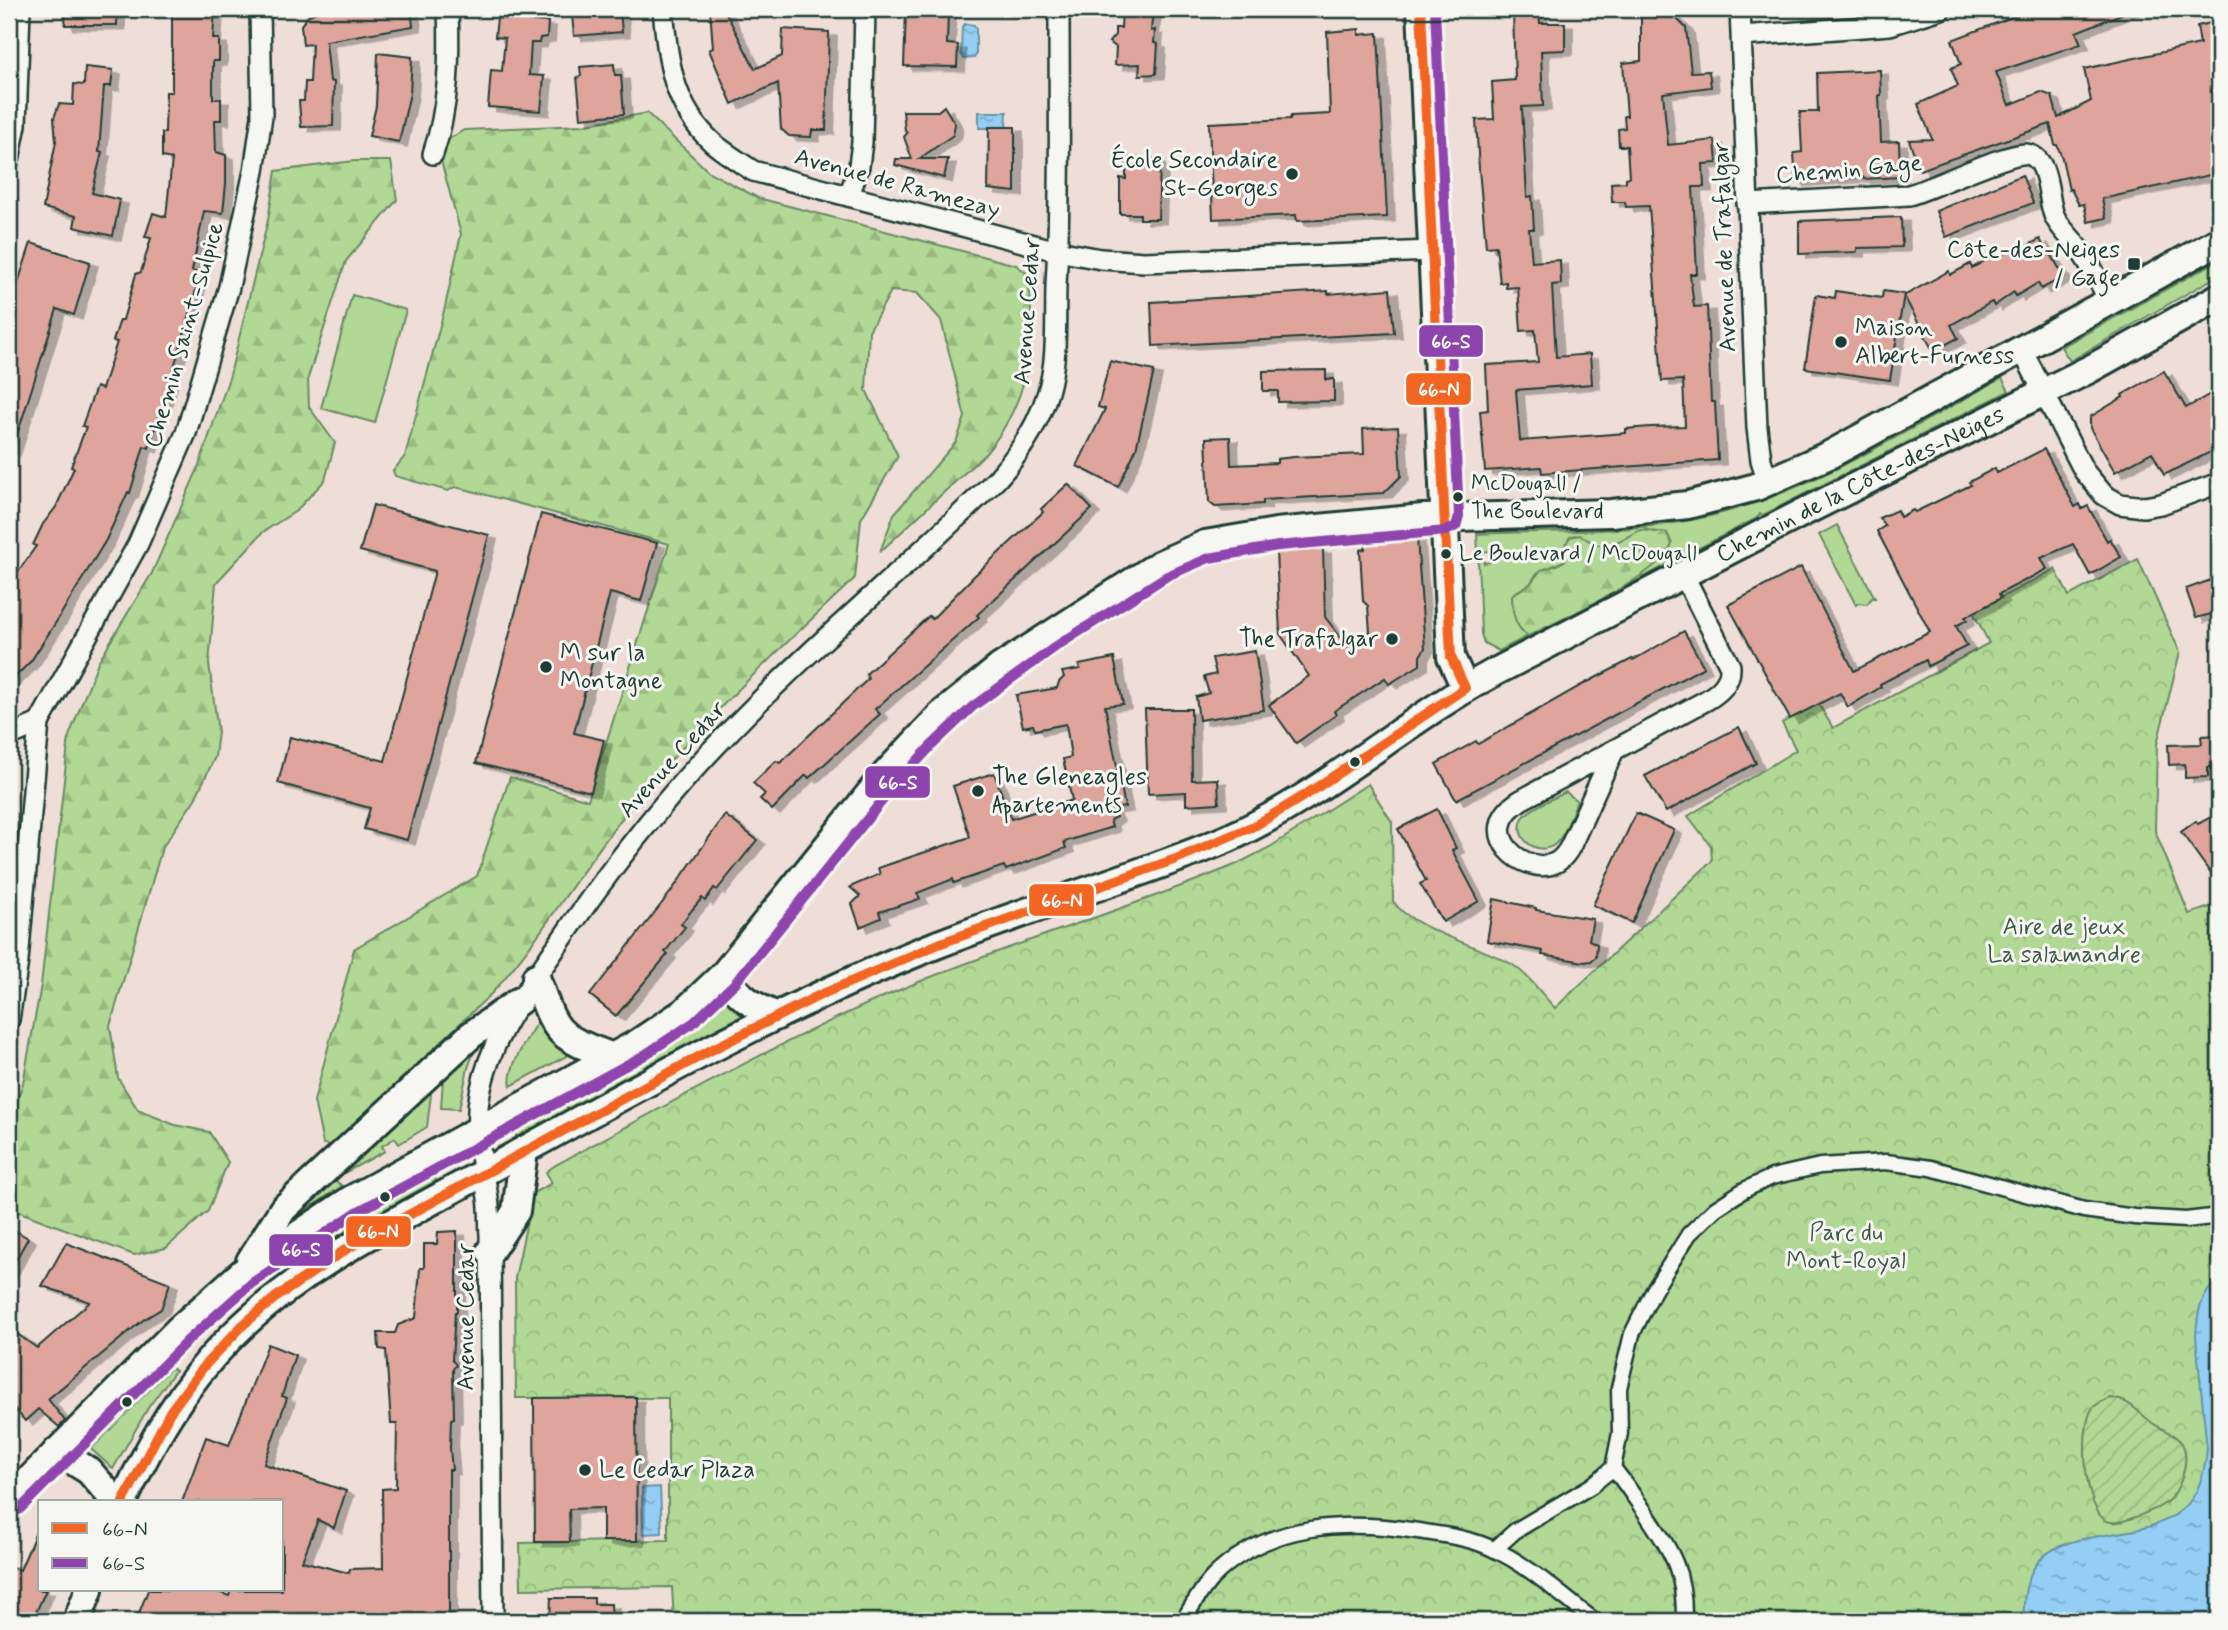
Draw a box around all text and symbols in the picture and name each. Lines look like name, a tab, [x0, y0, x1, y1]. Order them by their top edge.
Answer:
street label: Avenue de Trafalgar	[1706, 141, 1746, 353]
street label: Avenue de Ramezay	[791, 142, 1003, 226]
place label: École Secondaire St-Georges	[1111, 143, 1278, 206]
street label: Chemin Gage	[1775, 148, 1924, 194]
marker: École Secondaire St-Georges	[1284, 166, 1300, 182]
street label: Chemin Saint-Sulpice	[138, 219, 232, 451]
place label: Côte-des-Neiges / Gage	[1947, 235, 2120, 297]
street label: Avenue Cedar	[1007, 236, 1049, 386]
marker: Côte-des-Neiges / Gage	[2126, 256, 2142, 272]
place label: Maison Albert-Furness	[1855, 313, 2014, 372]
line badge: 66-S	[1418, 324, 1484, 358]
text: 66-S	[1431, 330, 1471, 355]
marker: Maison Albert-Furness	[1833, 334, 1849, 350]
line badge: 66-N	[1405, 372, 1472, 406]
text: 66-N	[1418, 378, 1460, 403]
street label: Chemin de la Côte-des-Neiges	[1711, 399, 2010, 570]
place label: McDougall / The Boulevard	[1471, 470, 1604, 526]
marker: McDougall / The Boulevard	[1451, 490, 1465, 504]
place label: Le Boulevard / McDougall	[1459, 540, 1697, 569]
marker: Le Boulevard / McDougall	[1439, 547, 1453, 561]
place label: The Trafalgar	[1239, 624, 1378, 655]
marker: The Trafalgar	[1384, 631, 1400, 647]
place label: M sur la Montagne	[560, 638, 662, 697]
marker: M sur la Montagne	[538, 659, 554, 675]
street label: Avenue Cedar	[612, 694, 734, 825]
unlabelled marker	[1348, 755, 1362, 769]
place label: The Gleneagles Apartements	[992, 762, 1147, 824]
line badge: 66-S	[864, 765, 931, 799]
text: 66-S	[878, 771, 918, 796]
marker: The Gleneagles Apartements	[970, 783, 986, 799]
line badge: 66-N	[1028, 883, 1095, 917]
text: 66-N	[1041, 889, 1083, 914]
park label: Aire de jeux La salamandre	[1987, 912, 2141, 971]
unlabelled marker	[378, 1190, 392, 1204]
line badge: 66-N	[345, 1215, 412, 1248]
park label: Parc du Mont-Royal	[1786, 1218, 1906, 1277]
text: 66-N	[357, 1220, 399, 1245]
line badge: 66-S	[268, 1233, 334, 1267]
text: 66-S	[281, 1238, 321, 1263]
street label: Avenue Cedar	[451, 1243, 482, 1391]
unlabelled marker	[120, 1395, 134, 1409]
place label: Le Cedar Plaza	[599, 1455, 755, 1486]
marker: Le Cedar Plaza	[577, 1462, 593, 1478]
legend	[38, 1500, 284, 1592]
text: 66-N	[102, 1516, 148, 1544]
text: 66-S	[102, 1550, 145, 1578]

